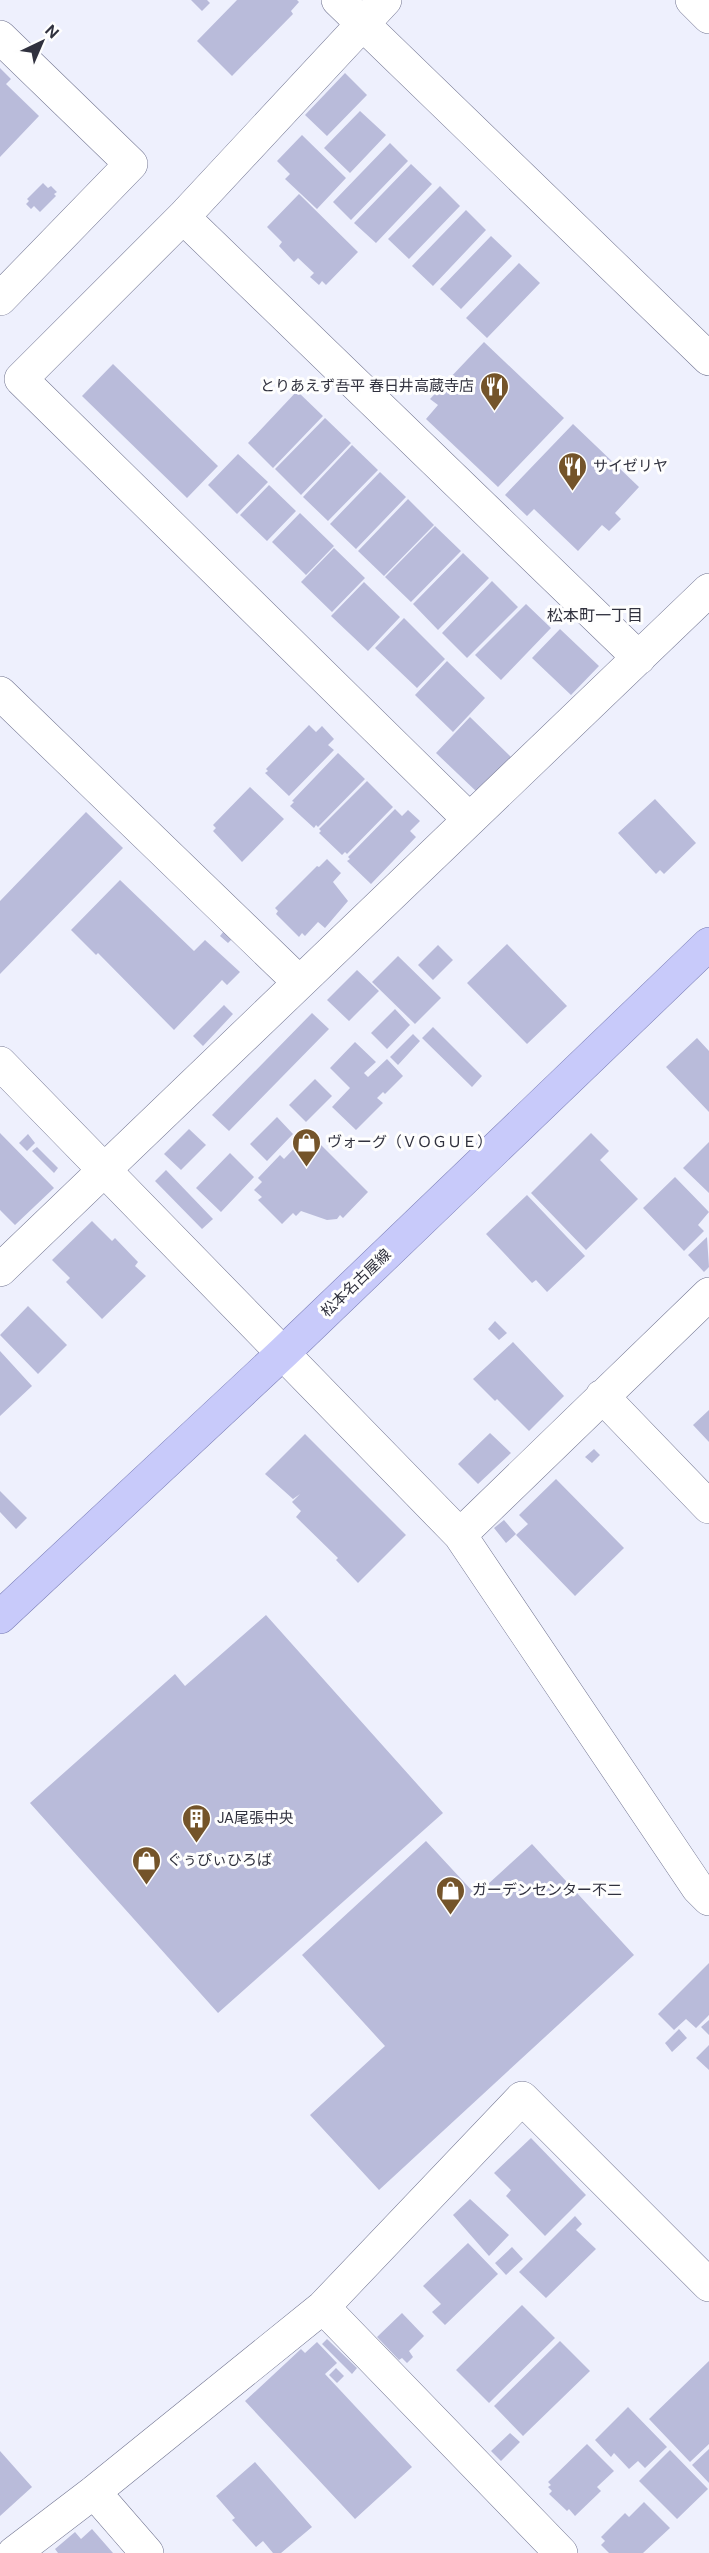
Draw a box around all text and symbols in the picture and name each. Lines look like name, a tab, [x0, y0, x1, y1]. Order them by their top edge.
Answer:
north arrow	[12, 12, 72, 72]
text: N	[41, 20, 64, 43]
restaurant icon: とりあえず吾平 春日井高蔵寺店	[479, 370, 511, 412]
place label: とりあえず吾平 春日井高蔵寺店	[260, 376, 474, 396]
restaurant icon: サイゼリヤ	[556, 450, 588, 492]
place label: サイゼリヤ	[593, 456, 668, 476]
district label: 松本町一丁目	[547, 605, 643, 626]
shop icon: ヴォーグ（ＶＯＧＵＥ）	[290, 1126, 322, 1168]
place label: ヴォーグ（ＶＯＧＵＥ）	[327, 1132, 492, 1152]
street label: 松本名古屋線	[317, 1245, 395, 1321]
building icon: JA尾張中央	[180, 1802, 212, 1844]
place label: JA尾張中央	[217, 1808, 294, 1828]
shop icon: ぐぅぴぃひろば	[130, 1844, 162, 1886]
place label: ぐぅぴぃひろば	[167, 1850, 272, 1870]
shop icon: ガーデンセンター不二	[435, 1874, 467, 1916]
place label: ガーデンセンター不二	[472, 1880, 622, 1900]

